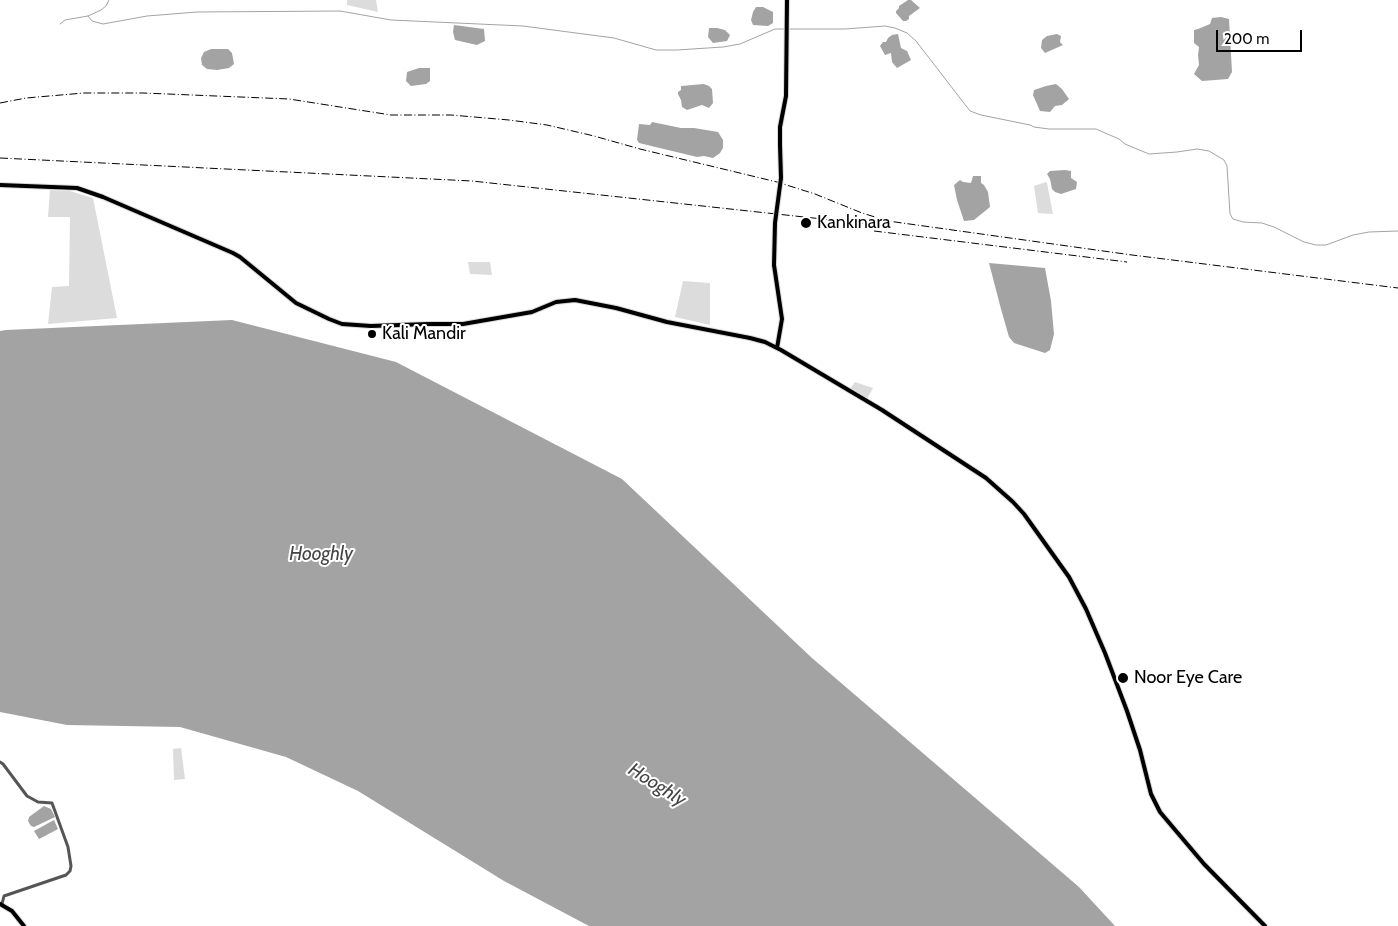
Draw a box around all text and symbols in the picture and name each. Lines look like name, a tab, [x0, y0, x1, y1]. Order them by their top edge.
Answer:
scale bar	[1218, 20, 1304, 52]
text: 200 m	[1224, 30, 1269, 48]
place label: Kankinara	[817, 212, 891, 234]
marker: Kankinara	[799, 216, 813, 230]
place label: Kali Mandir	[382, 323, 466, 345]
marker: Kali Mandir	[366, 328, 378, 340]
water label: Hooghly	[289, 543, 353, 565]
place label: Noor Eye Care	[1134, 667, 1242, 689]
marker: Noor Eye Care	[1116, 671, 1130, 685]
water label: Hooghly	[624, 758, 690, 812]

